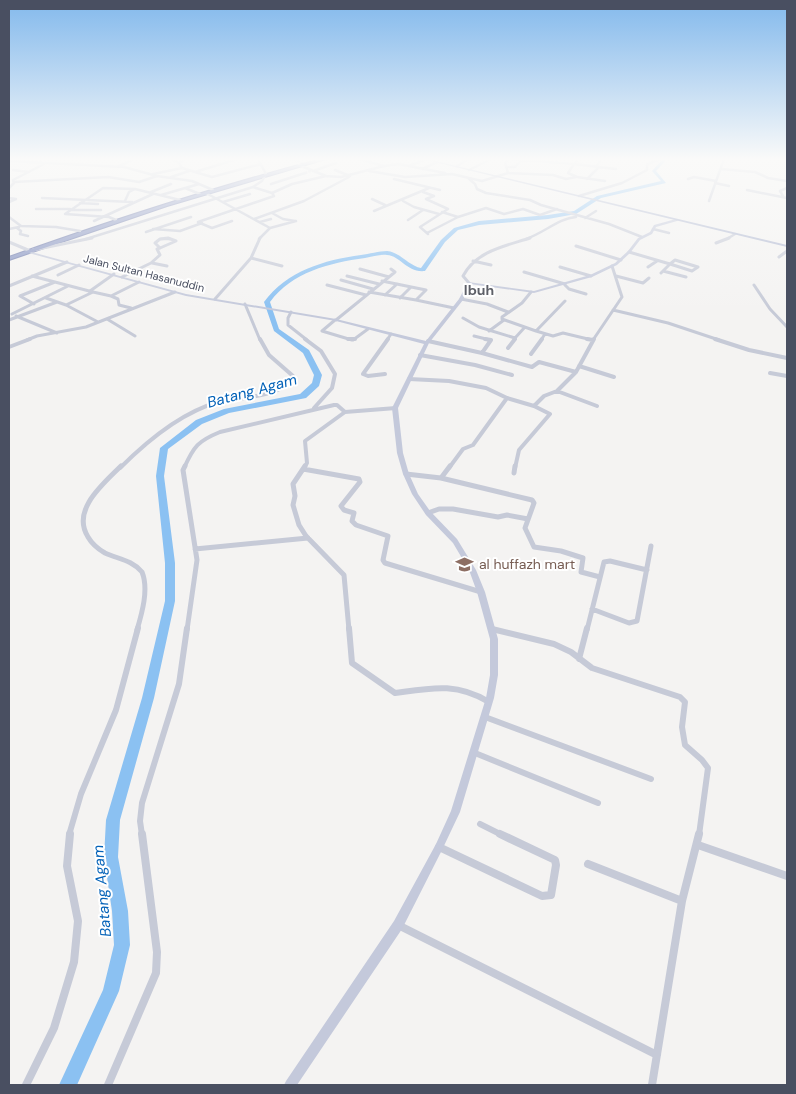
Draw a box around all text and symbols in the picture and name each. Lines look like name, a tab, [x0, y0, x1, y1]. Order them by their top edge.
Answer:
street label: Jalan Sultan Hasanuddin	[82, 251, 206, 295]
district label: Ibuh	[464, 281, 494, 299]
water label: Batang Agam	[205, 369, 299, 413]
school or university icon: al huffazh mart	[455, 554, 475, 574]
place label: al huffazh mart	[479, 555, 575, 573]
water label: Batang Agam	[88, 844, 116, 938]

